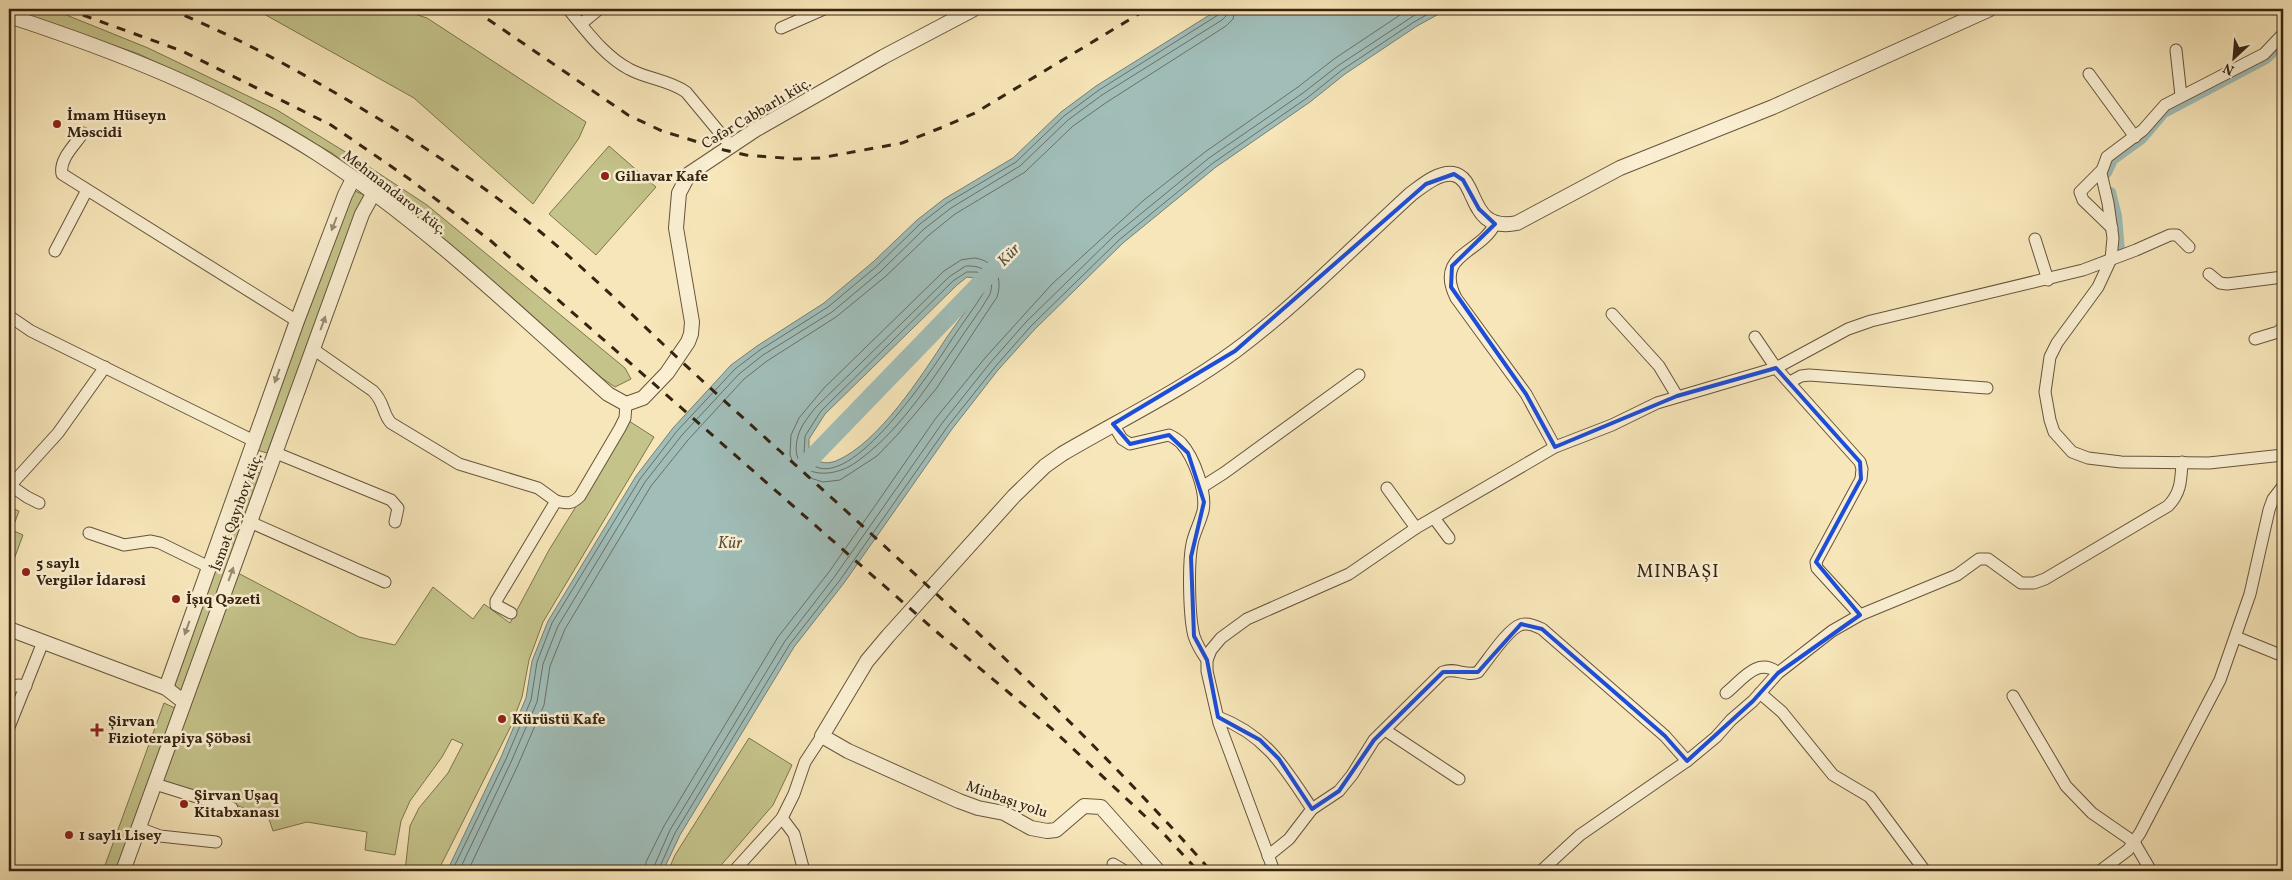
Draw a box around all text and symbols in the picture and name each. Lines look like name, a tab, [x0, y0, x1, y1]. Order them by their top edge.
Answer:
north arrow	[2210, 32, 2260, 82]
text: N	[2220, 58, 2238, 79]
street label: Cəfər Cabbarlı küç.	[698, 73, 816, 155]
place label: İmam Hüseyn Məscidi	[67, 106, 167, 144]
marker: İmam Hüseyn Məscidi	[51, 118, 63, 130]
street label: Mehmandarov küç.	[338, 146, 451, 240]
place label: Gilıavar Kafe	[615, 167, 709, 188]
marker: Gilıavar Kafe	[599, 170, 611, 182]
one-way arrow	[330, 216, 337, 231]
water label: Kür	[993, 238, 1027, 272]
one-way arrow	[319, 315, 327, 330]
one-way arrow	[273, 369, 281, 384]
street label: İsmət Qayıbov küç.	[206, 450, 269, 575]
water label: Kür	[718, 533, 743, 555]
place label: 5 saylı Vergilər İdarəsi	[36, 554, 146, 592]
district label: MINBAŞI	[1636, 560, 1720, 585]
marker: 5 saylı Vergilər İdarəsi	[20, 566, 32, 578]
one-way arrow	[227, 566, 235, 581]
place label: İşıq Qəzeti	[186, 590, 261, 611]
marker: İşıq Qəzeti	[170, 593, 182, 605]
one-way arrow	[183, 620, 190, 635]
place label: Kürüstü Kafe	[512, 710, 606, 731]
place label: Şirvan Fizioterapiya Şöbəsi	[108, 712, 251, 750]
marker: Kürüstü Kafe	[496, 713, 508, 725]
marker: Şirvan Fizioterapiya Şöbəsi	[90, 723, 104, 737]
street label: Minbaşı yolu	[963, 777, 1050, 824]
place label: Şirvan Uşaq Kitabxanası	[194, 786, 280, 824]
marker: Şirvan Uşaq Kitabxanası	[178, 798, 190, 810]
place label: 1 saylı Lisey	[79, 826, 162, 847]
marker: 1 saylı Lisey	[63, 829, 75, 841]

